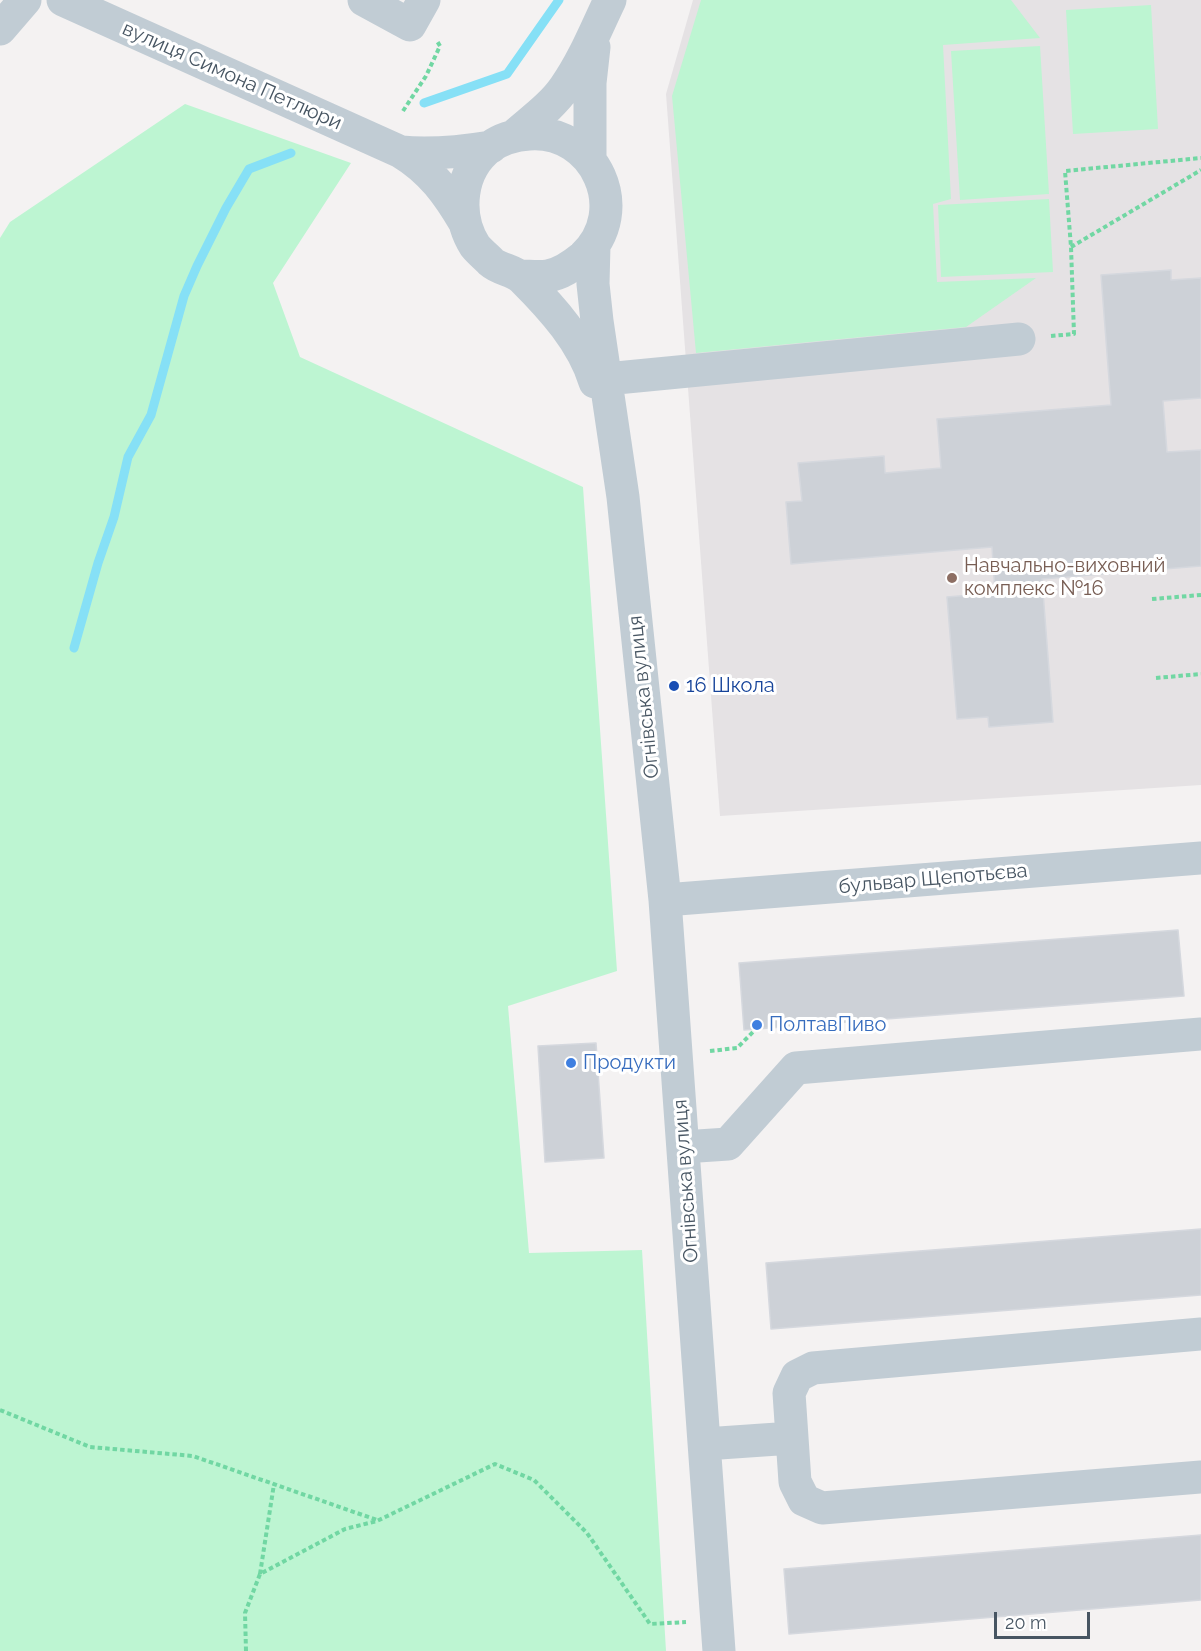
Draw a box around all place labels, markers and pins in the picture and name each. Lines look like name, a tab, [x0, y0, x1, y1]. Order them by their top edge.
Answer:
place label: Навчально-виховний комплекс №16	[964, 554, 1165, 601]
marker: Навчально-виховний комплекс №16	[945, 571, 959, 585]
place label: 16 Школа	[686, 674, 775, 698]
marker: 16 Школа	[667, 679, 681, 693]
place label: ПолтавПиво	[769, 1013, 886, 1037]
marker: ПолтавПиво	[750, 1018, 764, 1032]
place label: Продукти	[583, 1051, 676, 1075]
marker: Продукти	[564, 1056, 578, 1070]

